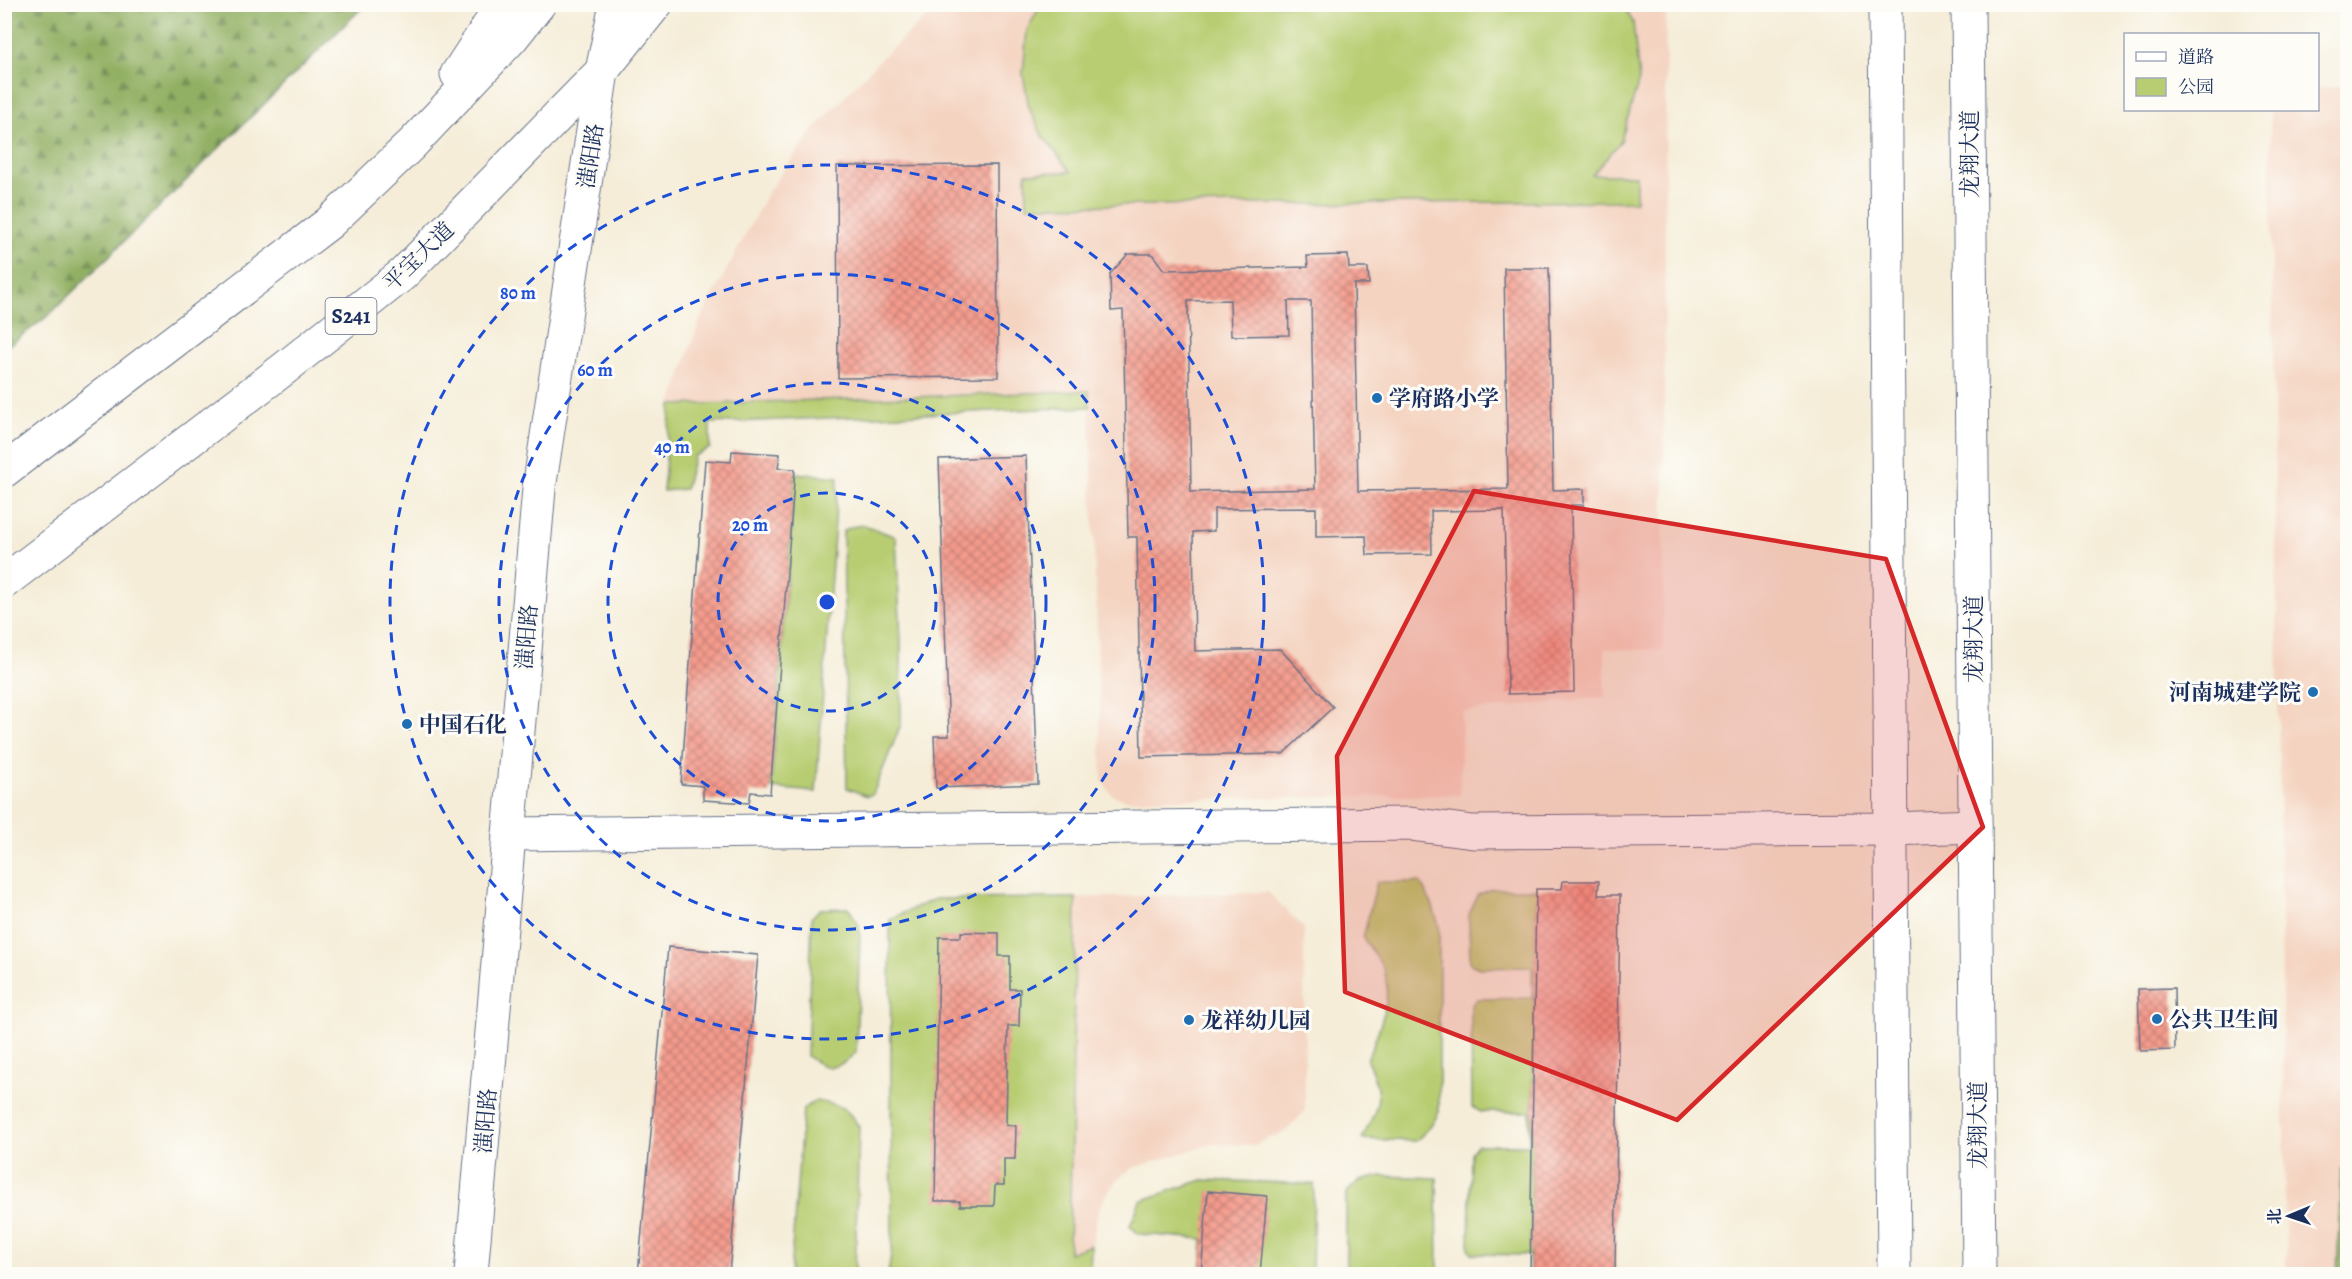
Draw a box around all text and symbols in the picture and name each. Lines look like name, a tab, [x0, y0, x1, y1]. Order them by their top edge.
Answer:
legend	[2124, 33, 2319, 111]
text: 道路	[2178, 45, 2214, 69]
text: 公园	[2178, 75, 2214, 99]
street label: 龙翔大道	[1955, 110, 1985, 198]
street label: 滍阳路	[571, 121, 611, 191]
street label: 平宝大道	[377, 215, 461, 298]
text: 80 m	[500, 281, 536, 305]
road number: S241	[326, 298, 376, 334]
text: 60 m	[577, 358, 613, 382]
place label: 学府路小学	[1389, 384, 1499, 414]
marker: 学府路小学	[1370, 391, 1384, 405]
text: 40 m	[654, 435, 690, 459]
text: 20 m	[732, 513, 768, 537]
centre of rings	[817, 592, 837, 612]
street label: 龙翔大道	[1959, 595, 1989, 683]
street label: 滍阳路	[509, 603, 545, 671]
place label: 河南城建学院	[2169, 678, 2301, 708]
marker: 河南城建学院	[2306, 685, 2320, 699]
place label: 中国石化	[419, 710, 507, 740]
marker: 中国石化	[400, 717, 414, 731]
place label: 公共卫生间	[2169, 1005, 2279, 1035]
place label: 龙祥幼儿园	[1201, 1006, 1311, 1036]
marker: 公共卫生间	[2150, 1012, 2164, 1026]
marker: 龙祥幼儿园	[1182, 1013, 1196, 1027]
street label: 龙翔大道	[1963, 1081, 1993, 1169]
street label: 滍阳路	[468, 1087, 504, 1155]
north arrow	[2259, 1186, 2319, 1246]
text: 北	[2264, 1208, 2286, 1225]

